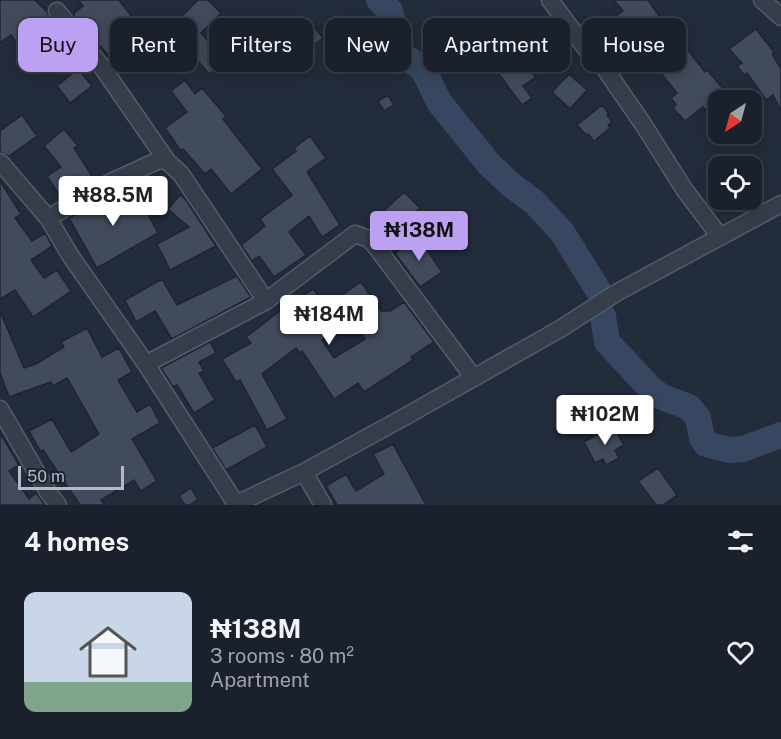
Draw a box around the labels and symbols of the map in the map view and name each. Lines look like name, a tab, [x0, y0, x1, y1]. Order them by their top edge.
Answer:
north arrow	[708, 90, 762, 144]
pin: ₦88.5M	[64, 176, 162, 227]
pin: ₦138M	[377, 211, 461, 262]
pin: ₦184M	[287, 295, 371, 346]
pin: ₦102M	[563, 395, 647, 446]
scale bar	[18, 463, 124, 490]

